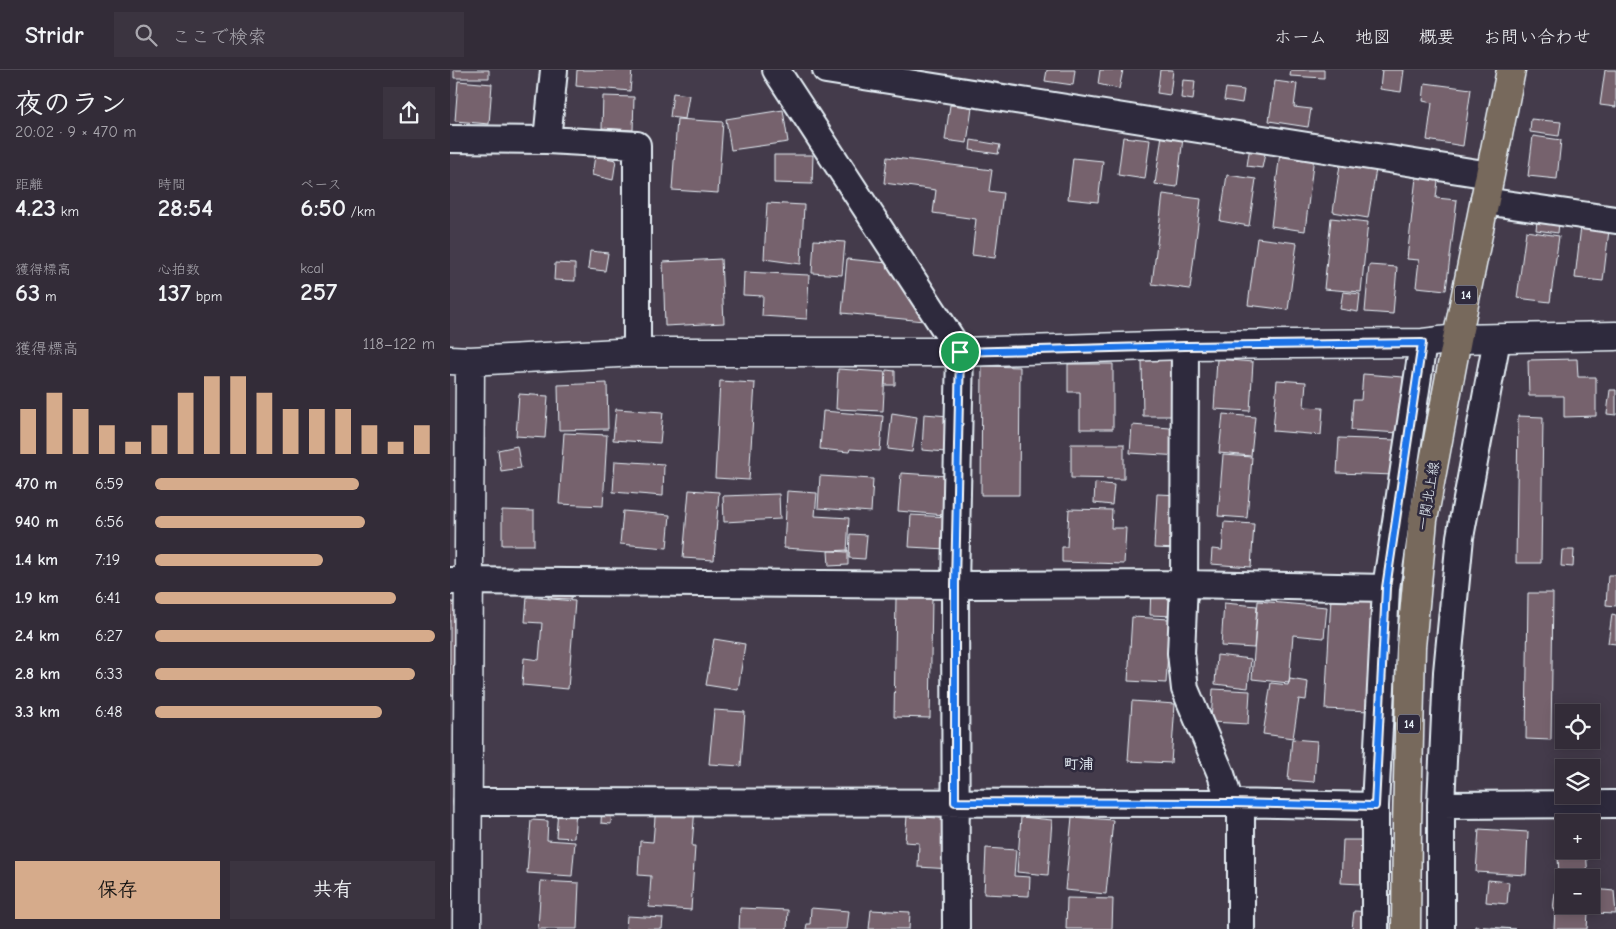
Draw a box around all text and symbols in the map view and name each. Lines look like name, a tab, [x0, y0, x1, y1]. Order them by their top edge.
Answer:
search box	[114, 12, 464, 57]
text: Stridr	[25, 21, 84, 49]
icon: search	[132, 21, 160, 49]
text: ここで検索	[172, 26, 267, 48]
text: ホーム	[1274, 27, 1327, 48]
text: 地図	[1355, 27, 1391, 48]
text: 概要	[1419, 27, 1455, 48]
text: お問い合わせ	[1483, 27, 1591, 48]
button: share	[383, 87, 435, 139]
text: 夜のラン	[15, 88, 127, 120]
text: 20:02 · 9 × 470 m	[15, 123, 136, 141]
text: 距離	[15, 176, 43, 193]
text: 時間	[158, 176, 186, 193]
text: ペース	[300, 176, 342, 193]
text: 4.23	[15, 193, 56, 222]
text: 28:54	[158, 193, 213, 222]
text: 6:50	[300, 193, 346, 222]
text: km	[56, 203, 79, 220]
text: /km	[346, 203, 375, 220]
text: kcal	[300, 260, 324, 277]
text: 獲得標高	[15, 261, 71, 278]
text: 心拍数	[158, 261, 200, 278]
text: 257	[300, 277, 337, 306]
text: 63	[15, 278, 40, 307]
text: 137	[158, 278, 191, 307]
road number: 14	[1455, 286, 1477, 304]
text: m	[40, 288, 57, 305]
text: bpm	[191, 288, 222, 305]
pin	[939, 331, 981, 373]
text: 118–122 m	[363, 335, 435, 353]
icon: arrive	[946, 338, 974, 366]
text: 獲得標高	[15, 340, 79, 358]
street label: 一関北上線	[1414, 460, 1443, 532]
text: 470 m	[15, 475, 57, 493]
text: 6:59	[95, 475, 124, 493]
text: 940 m	[15, 513, 58, 531]
text: 6:56	[95, 513, 124, 531]
text: 1.4 km	[15, 551, 58, 569]
text: 7:19	[95, 551, 120, 569]
text: 1.9 km	[15, 589, 59, 607]
text: 6:41	[95, 589, 121, 607]
text: 2.4 km	[15, 627, 60, 645]
text: 6:27	[95, 627, 122, 645]
text: 2.8 km	[15, 665, 60, 683]
text: 6:33	[95, 665, 123, 683]
text: 3.3 km	[15, 703, 60, 721]
text: 6:48	[95, 703, 123, 721]
map controls	[1555, 704, 1600, 914]
button: locate	[1555, 704, 1600, 749]
road number: 14	[1398, 714, 1420, 734]
district label: 町浦	[1064, 755, 1094, 773]
button: layers	[1555, 759, 1600, 804]
button: +	[1555, 814, 1600, 859]
button: 保存	[15, 861, 220, 919]
button: 共有	[230, 861, 435, 919]
button: −	[1555, 869, 1600, 914]

